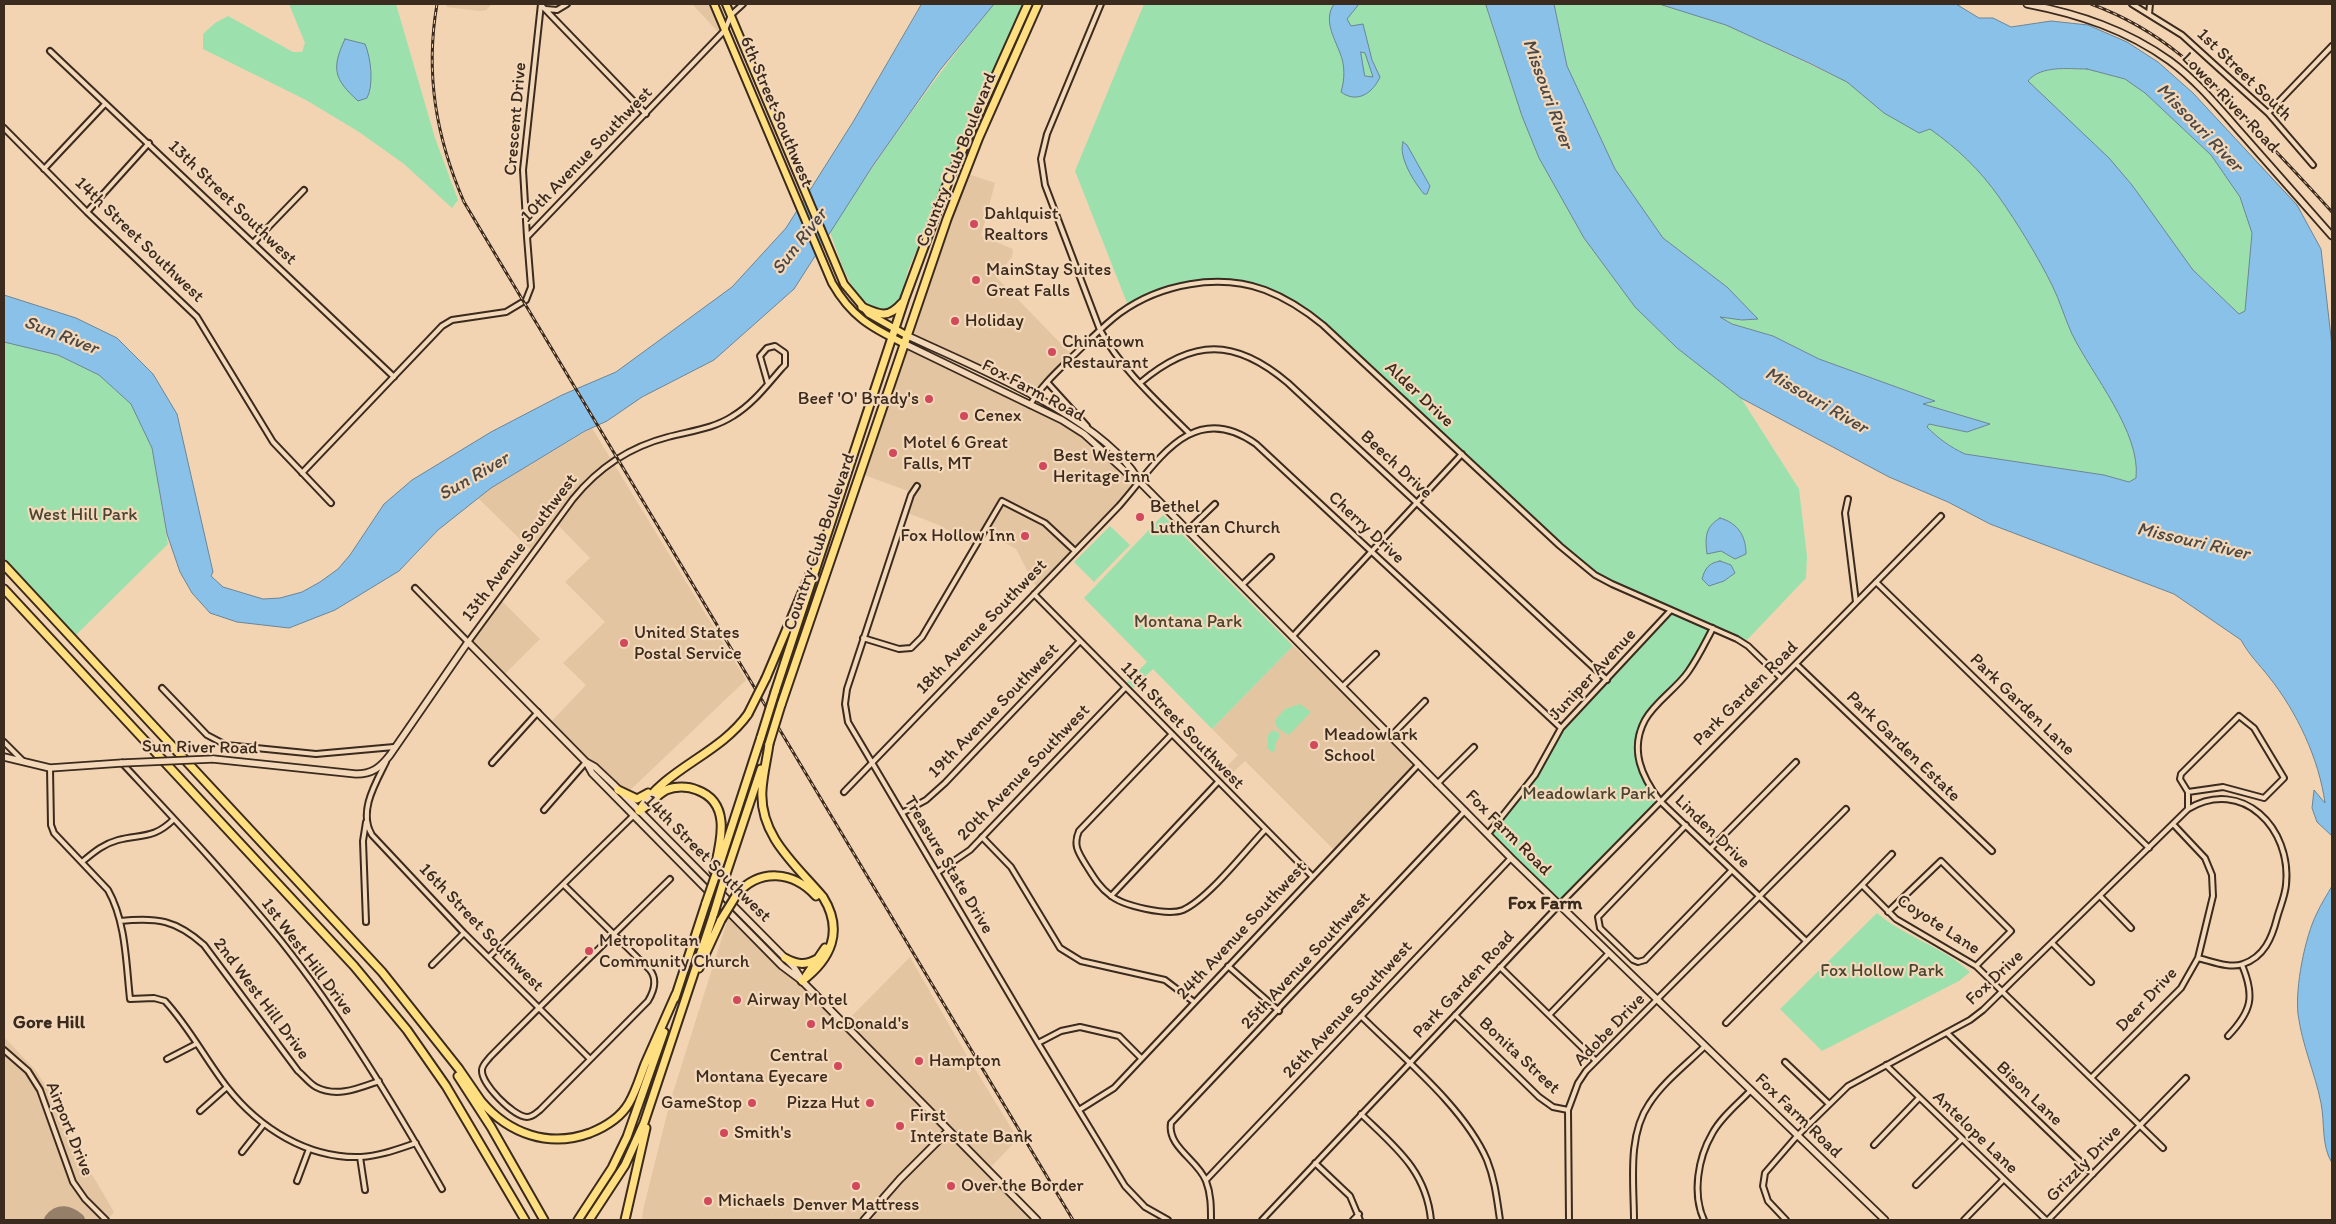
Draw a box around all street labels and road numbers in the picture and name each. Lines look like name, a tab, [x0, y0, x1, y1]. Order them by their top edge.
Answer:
street label: 1st Street South	[2192, 24, 2296, 126]
street label: 6th Street Southwest	[734, 33, 818, 191]
street label: Lower River Road	[2176, 48, 2284, 158]
street label: Crescent Drive	[500, 61, 532, 177]
street label: Country Club Boulevard	[912, 70, 1002, 250]
street label: 10th Avenue Southwest	[517, 83, 657, 227]
street label: 13th Street Southwest	[163, 136, 301, 270]
street label: 14th Street Southwest	[70, 173, 208, 307]
street label: Fox Farm Road	[978, 355, 1088, 427]
street label: Alder Drive	[1380, 358, 1458, 432]
street label: Beech Drive	[1355, 426, 1437, 504]
street label: Country Club Boulevard	[779, 450, 861, 634]
street label: 13th Avenue Southwest	[457, 470, 583, 626]
street label: Cherry Drive	[1323, 487, 1409, 569]
street label: 18th Avenue Southwest	[912, 555, 1052, 699]
street label: Juniper Avenue	[1545, 624, 1641, 726]
street label: Park Garden Road	[1689, 637, 1803, 751]
street label: 19th Avenue Southwest	[924, 639, 1064, 783]
street label: Park Garden Lane	[1965, 649, 2079, 761]
street label: 11th Street Southwest	[1115, 658, 1249, 794]
street label: Park Garden Estate	[1841, 687, 1965, 807]
street label: 20th Avenue Southwest	[953, 700, 1095, 846]
street label: Sun River Road	[142, 736, 258, 760]
street label: Fox Farm Road	[1460, 785, 1556, 881]
street label: 14th Street Southwest	[639, 791, 775, 927]
street label: Linden Drive	[1670, 791, 1754, 873]
street label: Treasure State Drive	[898, 792, 998, 938]
street label: 24th Avenue Southwest	[1172, 857, 1312, 1005]
street label: 16th Street Southwest	[414, 859, 548, 997]
street label: 25th Avenue Southwest	[1237, 888, 1375, 1034]
street label: Coyote Lane	[1892, 890, 1984, 960]
street label: 1st West Hill Drive	[256, 894, 358, 1020]
street label: Park Garden Road	[1408, 927, 1520, 1043]
street label: 2nd West Hill Drive	[208, 934, 314, 1064]
street label: 26th Avenue Southwest	[1279, 937, 1417, 1083]
street label: Fox Drive	[1962, 946, 2028, 1010]
street label: Deer Drive	[2112, 963, 2182, 1037]
street label: Adobe Drive	[1570, 989, 1650, 1071]
street label: Bonita Street	[1474, 1013, 1564, 1099]
street label: Bison Lane	[1991, 1057, 2067, 1131]
street label: Fox Farm Road	[1750, 1069, 1846, 1163]
street label: Airport Drive	[40, 1079, 98, 1179]
street label: Antelope Lane	[1928, 1087, 2022, 1179]
street label: Grizzly Drive	[2042, 1121, 2126, 1207]

